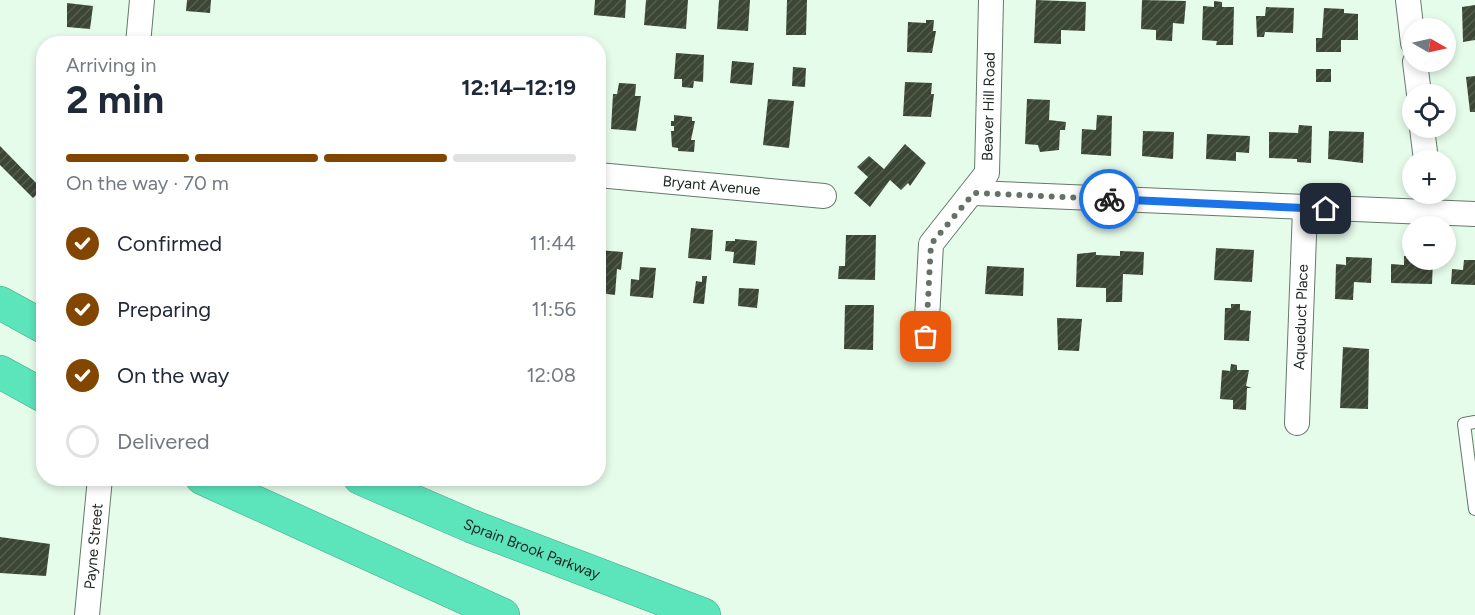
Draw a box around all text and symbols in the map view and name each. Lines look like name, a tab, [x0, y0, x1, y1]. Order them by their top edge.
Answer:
north arrow	[1402, 18, 1456, 72]
map controls	[1402, 18, 1456, 270]
street label: Beaver Hill Road	[978, 52, 999, 161]
text: Arriving in	[66, 53, 156, 77]
text: 12:14–12:19	[461, 74, 576, 101]
text: 2 min	[66, 76, 164, 123]
button: locate	[1402, 84, 1456, 138]
button: +	[1402, 150, 1456, 204]
courier	[1079, 169, 1139, 229]
text: On the way · 70 m	[66, 171, 229, 195]
street label: Bryant Avenue	[662, 172, 761, 199]
icon: bike	[1093, 183, 1126, 216]
pin	[1300, 183, 1351, 234]
icon: home	[1309, 192, 1342, 225]
button: −	[1402, 216, 1456, 270]
icon: check	[66, 227, 99, 260]
text: Confirmed	[117, 230, 222, 257]
text: 11:44	[530, 231, 576, 255]
street label: Aqueduct Place	[1290, 264, 1312, 370]
icon: check	[66, 293, 99, 326]
text: Preparing	[117, 296, 211, 323]
text: 11:56	[532, 297, 576, 321]
pin	[900, 311, 951, 362]
icon: bag	[909, 320, 942, 353]
icon: check	[66, 359, 99, 392]
text: On the way	[117, 362, 229, 389]
text: 12:08	[526, 363, 576, 387]
text: Delivered	[117, 428, 210, 455]
street label: Payne Street	[80, 502, 107, 590]
street label: Sprain Brook Parkway	[461, 515, 603, 583]

